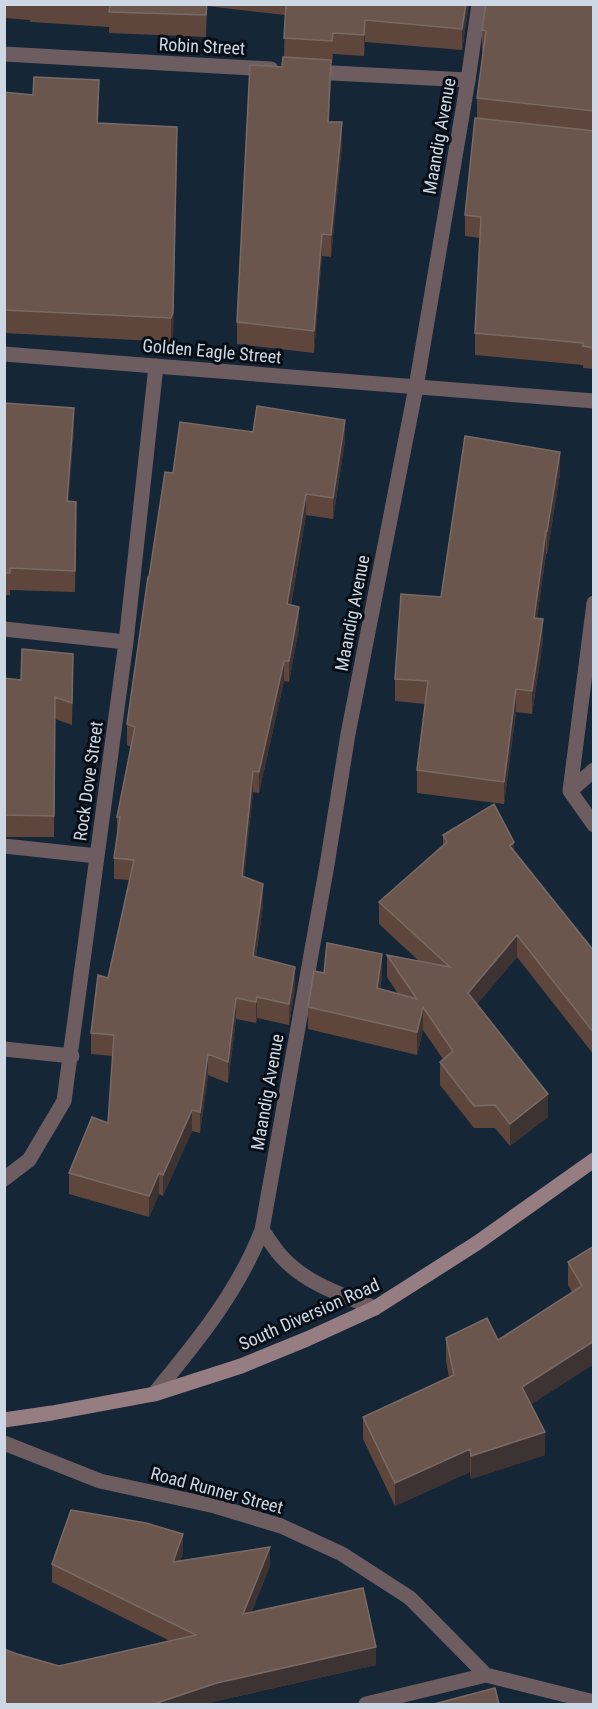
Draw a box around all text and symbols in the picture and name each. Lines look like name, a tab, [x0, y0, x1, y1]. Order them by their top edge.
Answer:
street label: Robin Street	[158, 33, 246, 59]
street label: Maandig Avenue	[418, 76, 460, 196]
street label: Golden Eagle Street	[142, 334, 282, 368]
street label: Maandig Avenue	[330, 553, 374, 673]
street label: Rock Dove Street	[69, 720, 107, 842]
street label: Maandig Avenue	[246, 1032, 288, 1152]
street label: South Diversion Road	[236, 1274, 382, 1354]
street label: Road Runner Street	[149, 1462, 285, 1518]

